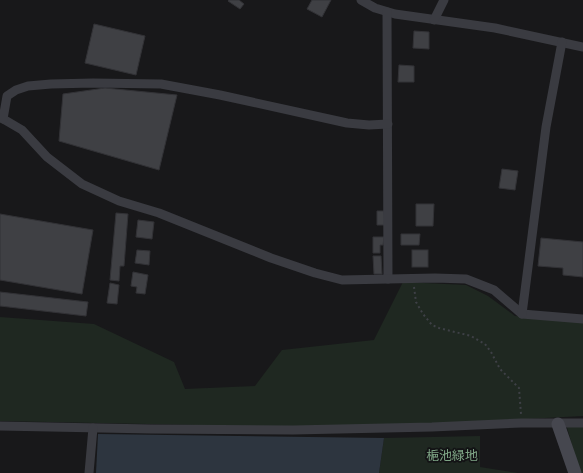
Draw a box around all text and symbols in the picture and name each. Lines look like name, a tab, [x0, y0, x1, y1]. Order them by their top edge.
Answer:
park label: 梔池緑地	[426, 447, 478, 464]

